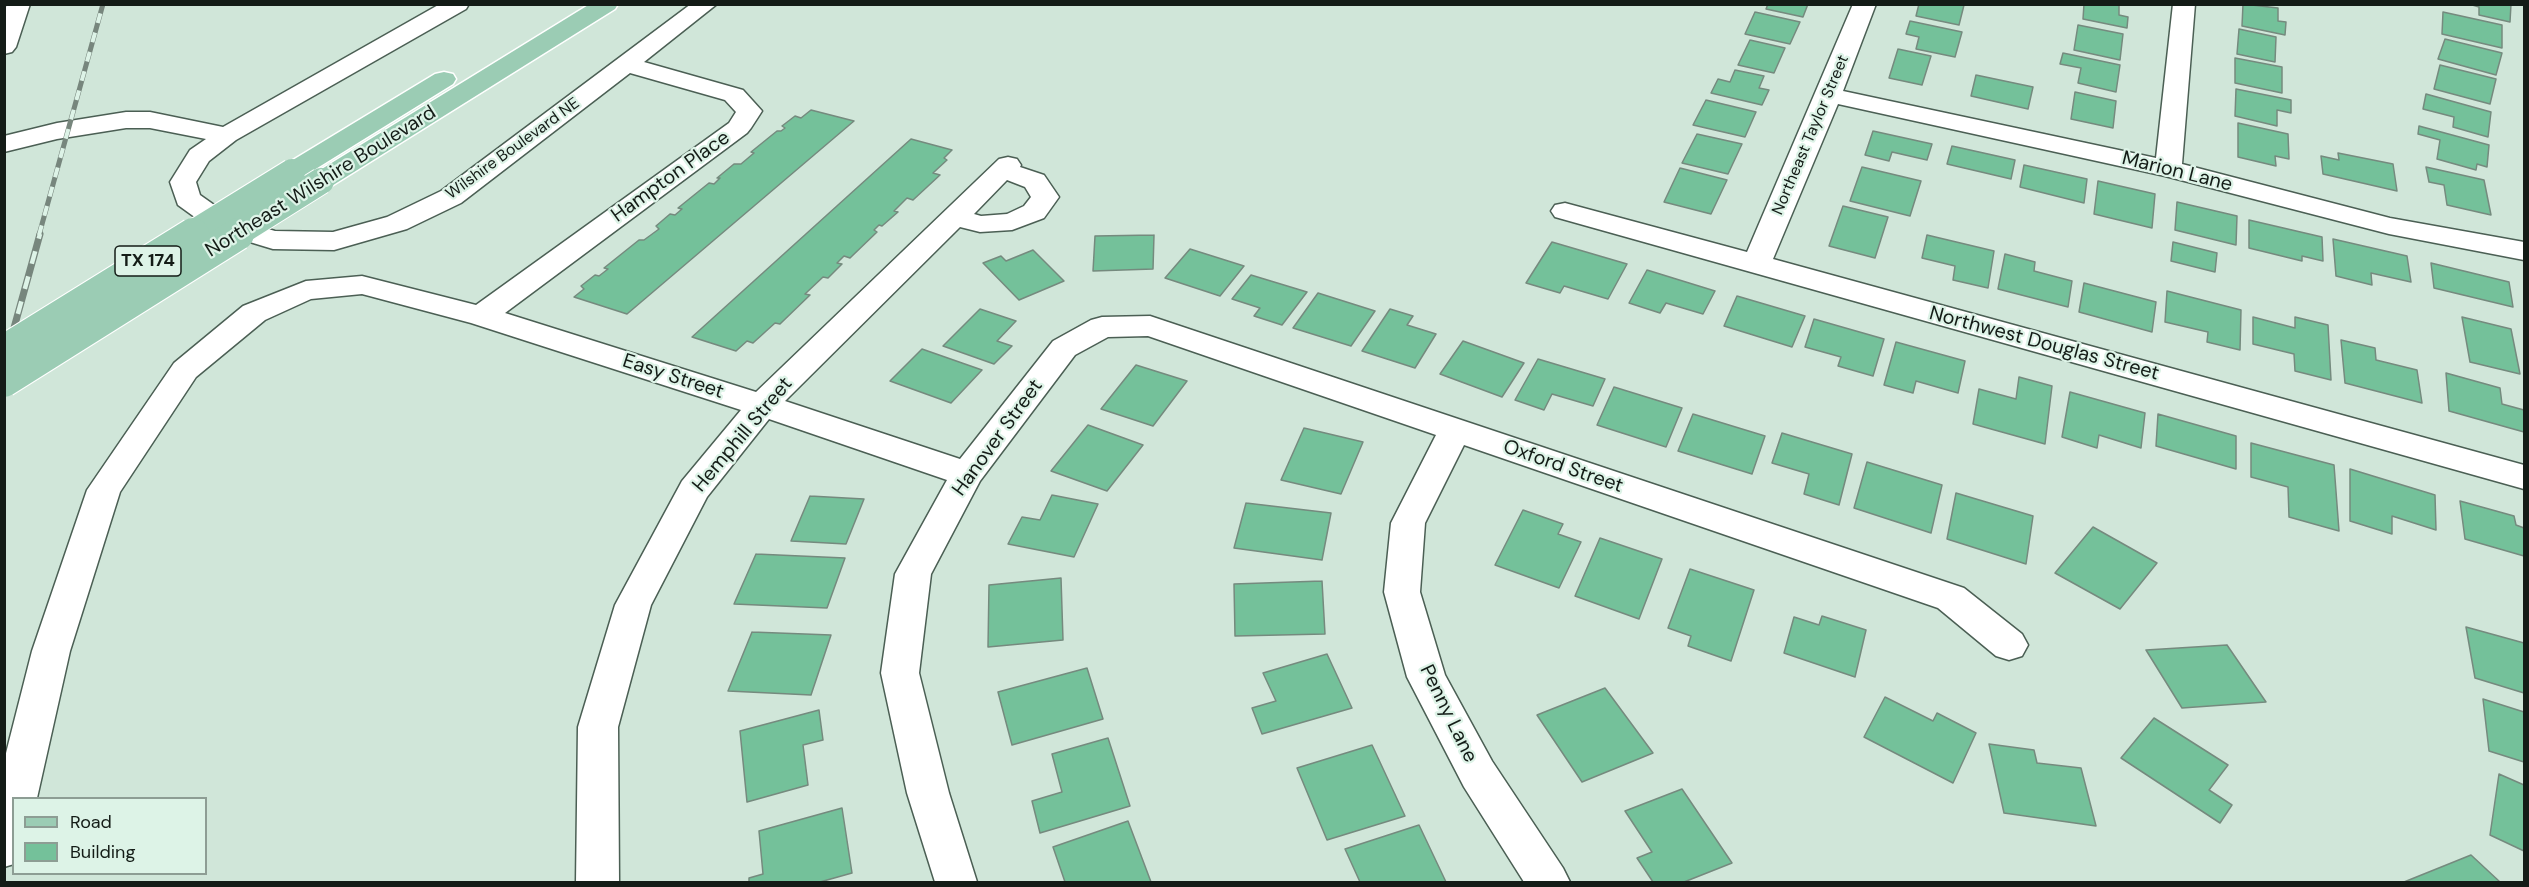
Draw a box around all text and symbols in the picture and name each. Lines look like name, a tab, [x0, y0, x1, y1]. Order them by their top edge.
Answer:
street label: Northeast Taylor Street	[1769, 52, 1853, 218]
street label: Wilshire Boulevard NE	[443, 94, 583, 204]
street label: Northeast Wilshire Boulevard	[201, 101, 441, 263]
street label: Hampton Place	[607, 126, 735, 228]
street label: Marion Lane	[2119, 147, 2235, 197]
road number: TX 174	[115, 246, 181, 276]
street label: Northwest Douglas Street	[1926, 302, 2162, 386]
street label: Easy Street	[619, 349, 727, 405]
street label: Hemphill Street	[688, 373, 798, 497]
street label: Hanover Street	[948, 375, 1048, 501]
street label: Oxford Street	[1500, 435, 1626, 499]
street label: Penny Lane	[1414, 661, 1482, 767]
legend	[12, 797, 207, 875]
text: Road	[70, 810, 112, 834]
text: Building	[70, 840, 135, 864]

